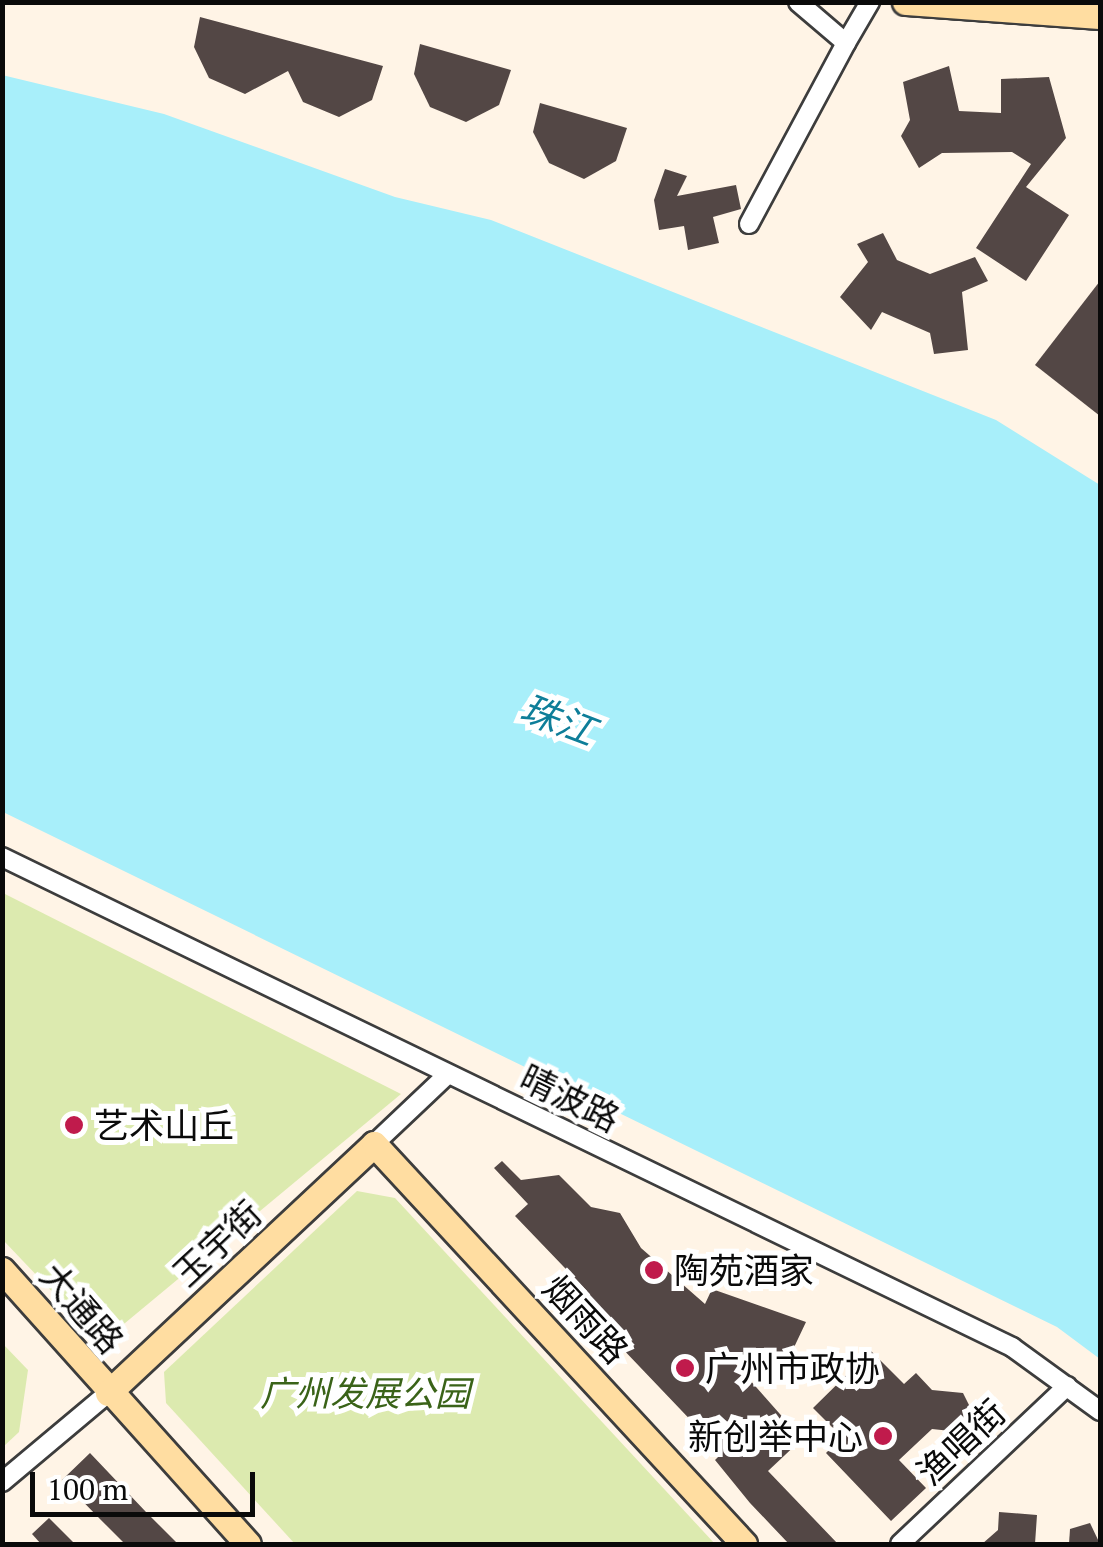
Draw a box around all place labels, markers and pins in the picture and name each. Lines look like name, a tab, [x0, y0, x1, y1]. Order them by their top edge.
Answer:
place label: 艺术山丘	[94, 1104, 234, 1146]
marker: 艺术山丘	[63, 1114, 85, 1136]
place label: 陶苑酒家	[674, 1249, 814, 1291]
marker: 陶苑酒家	[643, 1259, 665, 1281]
place label: 广州市政协	[705, 1347, 880, 1389]
marker: 广州市政协	[674, 1357, 696, 1379]
place label: 新创举中心	[688, 1415, 863, 1457]
marker: 新创举中心	[872, 1425, 894, 1447]

